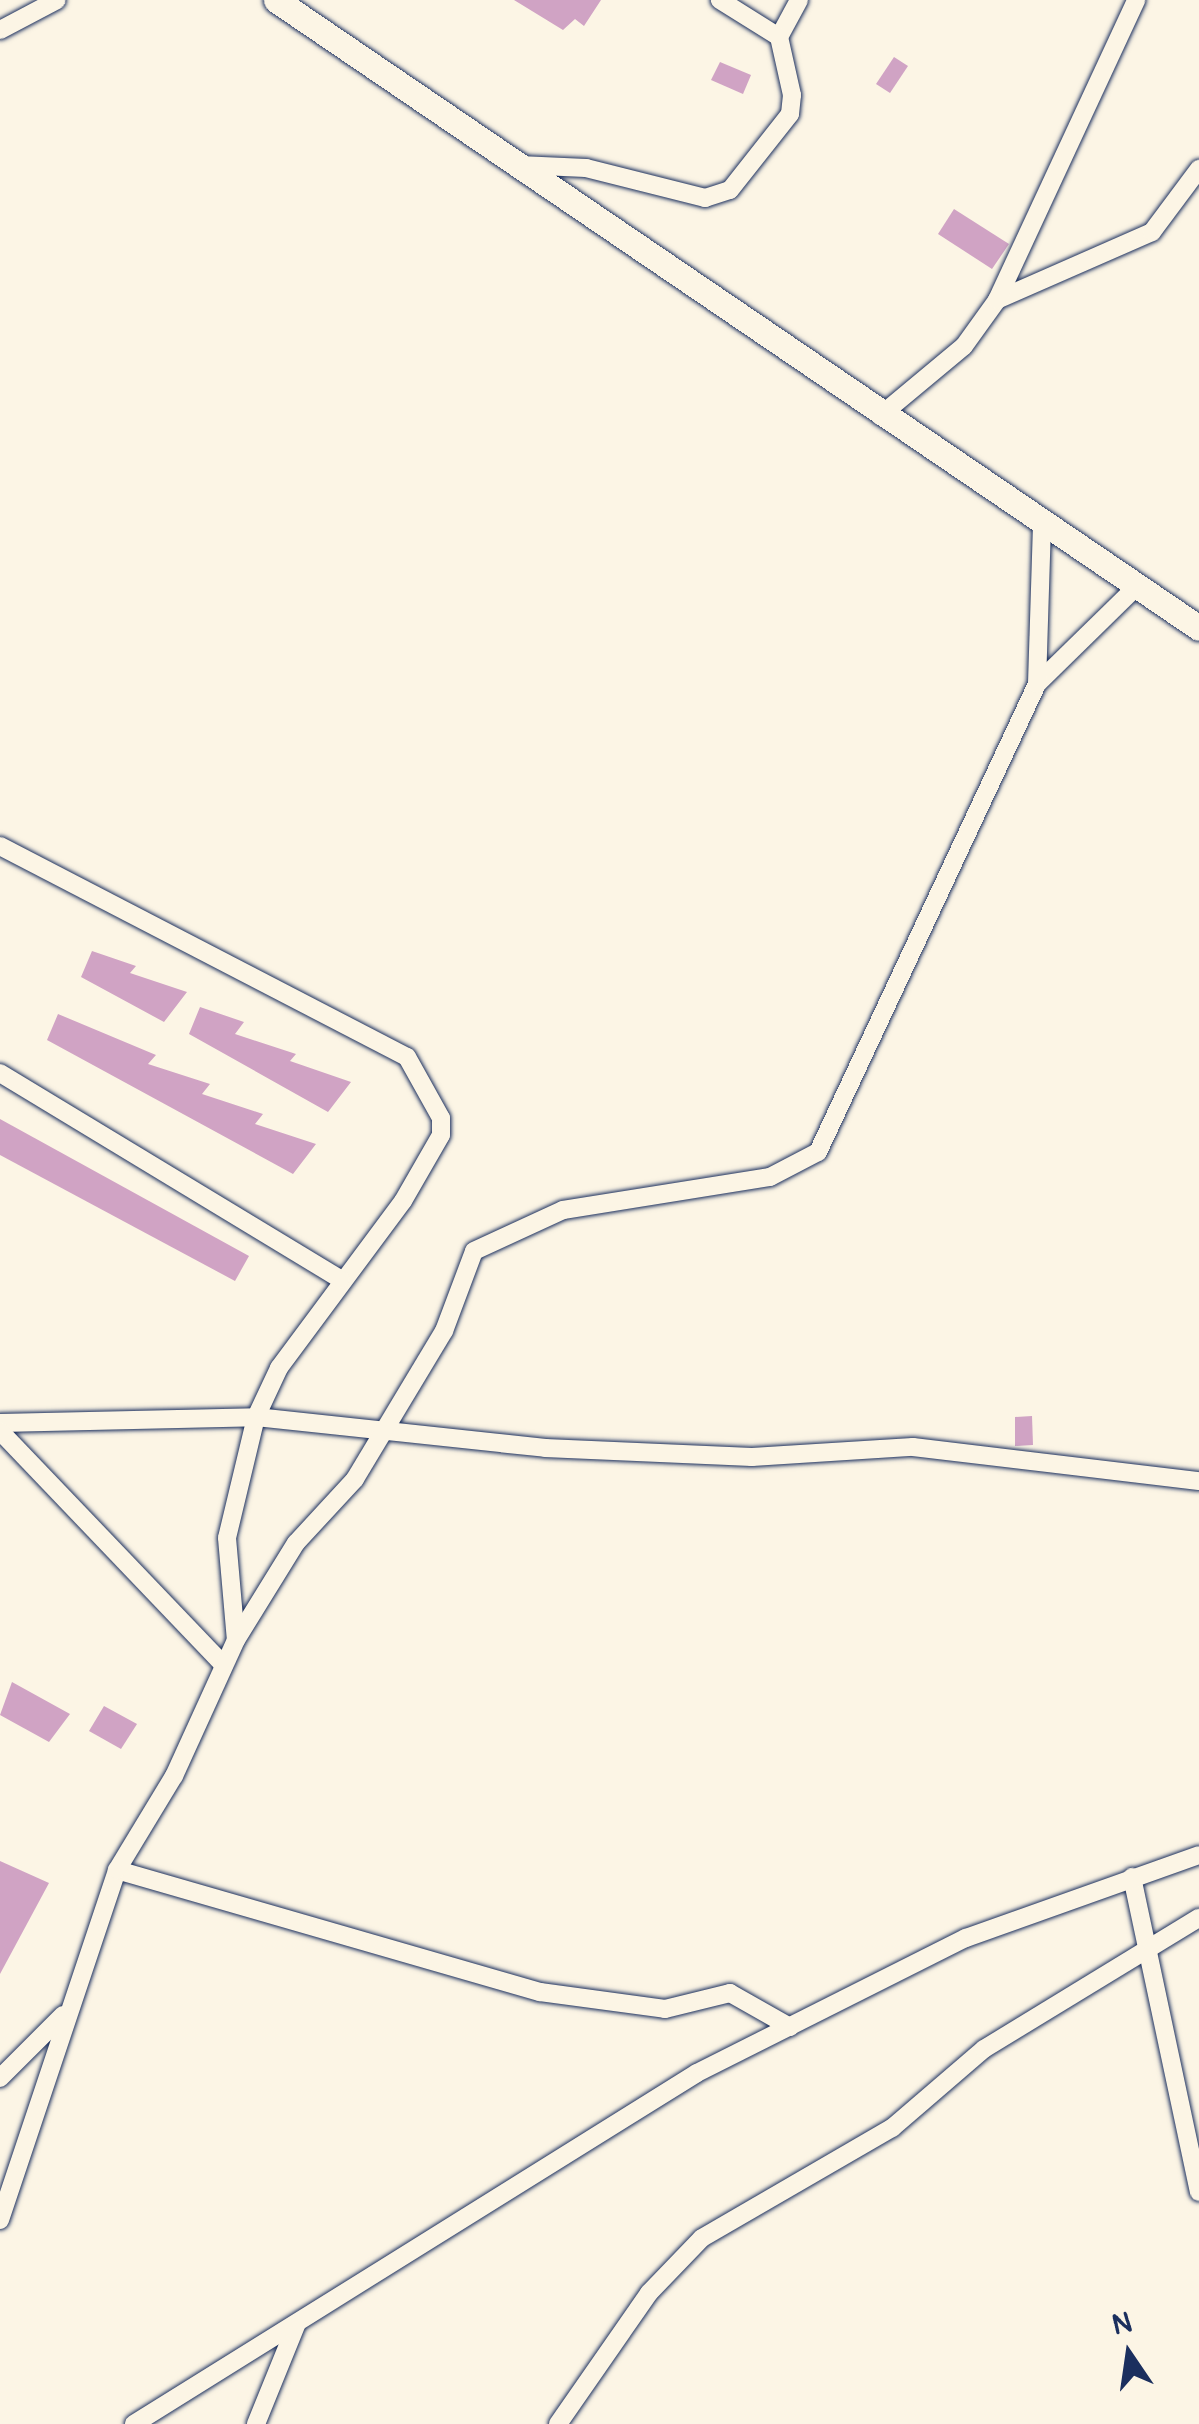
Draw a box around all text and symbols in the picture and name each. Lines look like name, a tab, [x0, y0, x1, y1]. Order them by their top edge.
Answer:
north arrow	[1079, 2304, 1179, 2404]
text: N	[1109, 2305, 1135, 2343]

